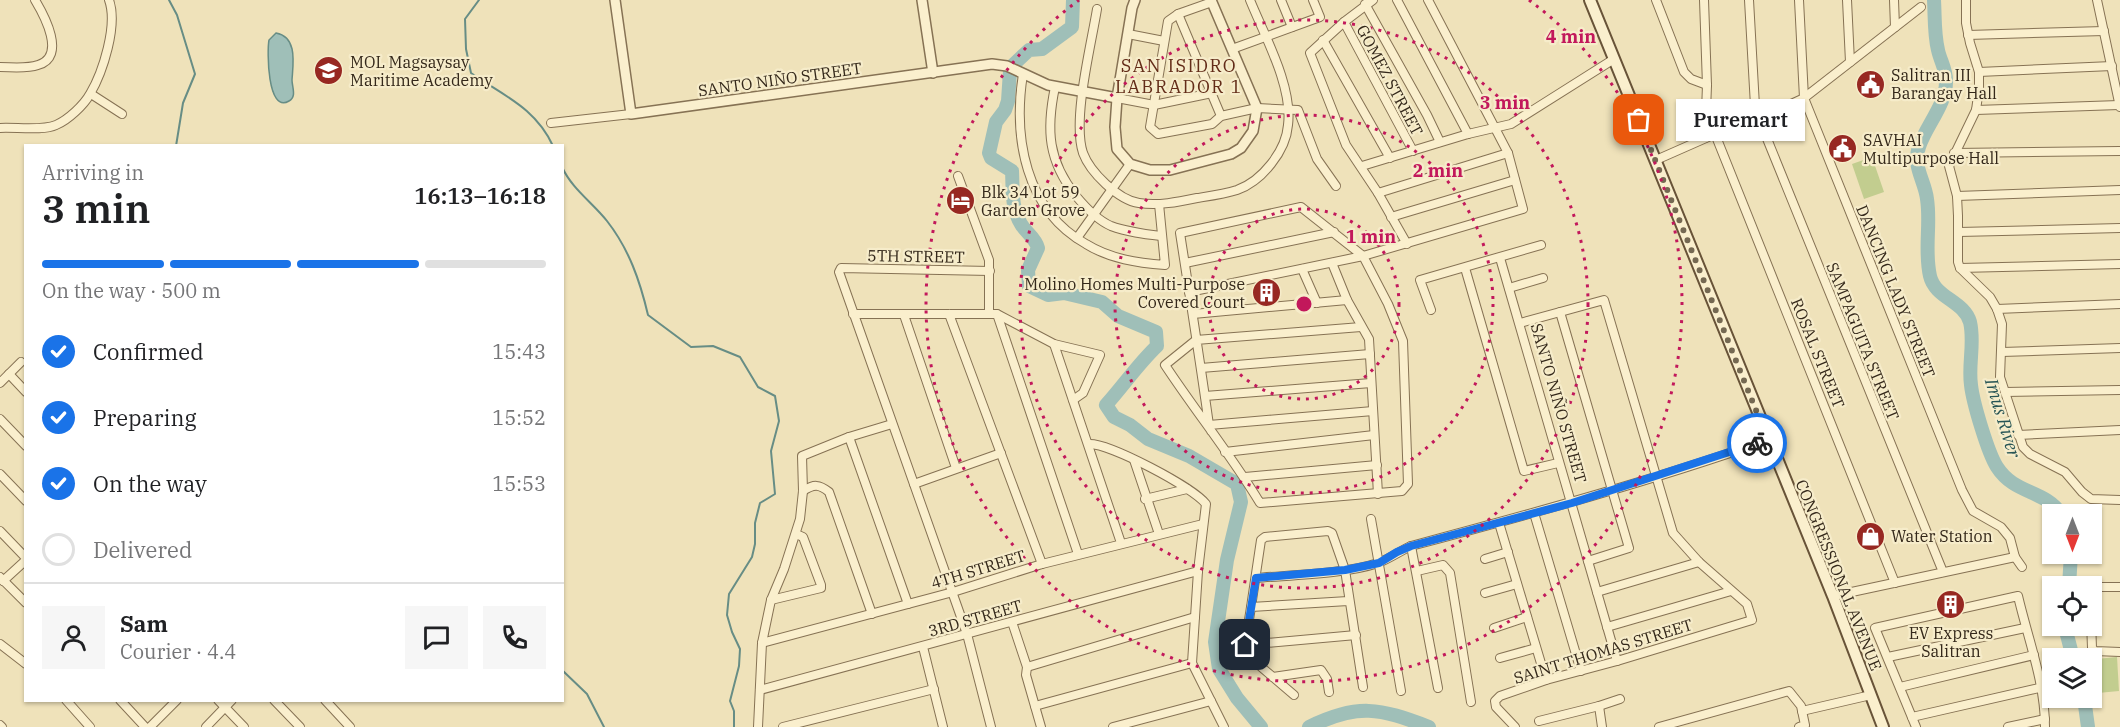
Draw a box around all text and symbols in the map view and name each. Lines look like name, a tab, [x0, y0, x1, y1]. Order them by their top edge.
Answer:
street label: GOMEZ STREET	[1352, 21, 1428, 139]
text: 4 min	[1546, 25, 1596, 48]
place label: MOL Magsaysay Maritime Academy	[350, 52, 493, 90]
district label: SAN ISIDRO LABRADOR 1	[1115, 54, 1243, 98]
school or university icon: MOL Magsaysay Maritime Academy	[313, 55, 345, 87]
street label: SANTO NIÑO STREET	[697, 58, 863, 100]
place label: Salitran III Barangay Hall	[1891, 65, 1997, 103]
public building icon: Salitran III Barangay Hall	[1854, 68, 1886, 100]
text: 3 min	[1480, 91, 1530, 114]
pin	[1613, 94, 1664, 145]
callout: Puremart	[1675, 99, 1804, 141]
icon: bag	[1622, 103, 1655, 136]
text: Puremart	[1693, 106, 1788, 133]
place label: SAVHAI Multipurpose Hall	[1863, 130, 1999, 168]
public building icon: SAVHAI Multipurpose Hall	[1826, 133, 1858, 165]
text: Arriving in	[42, 159, 144, 186]
text: 2 min	[1413, 159, 1463, 182]
text: 16:13–16:18	[414, 181, 546, 210]
place label: Blk 34 Lot 59 Garden Grove	[981, 182, 1085, 220]
text: 3 min	[42, 183, 150, 234]
hotel icon: Blk 34 Lot 59 Garden Grove	[944, 185, 976, 217]
street label: DANCING LADY STREET	[1852, 202, 1940, 380]
text: 1 min	[1346, 225, 1396, 248]
street label: 5TH STREET	[867, 245, 965, 267]
street label: SAMPAGUITA STREET	[1822, 259, 1904, 423]
place label: Molino Homes Multi-Purpose Covered Court	[1024, 274, 1245, 312]
text: On the way · 500 m	[42, 277, 221, 304]
building icon: Molino Homes Multi-Purpose Covered Court	[1250, 277, 1282, 309]
centre of rings	[1294, 294, 1314, 314]
street label: ROSAL STREET	[1787, 295, 1849, 411]
street label: SANTO NIÑO STREET	[1527, 321, 1591, 485]
icon: check	[42, 335, 75, 368]
text: Confirmed	[93, 337, 204, 366]
text: 15:43	[492, 338, 546, 365]
water label: Imus River	[1980, 374, 2026, 462]
icon: check	[42, 401, 75, 434]
text: Preparing	[93, 403, 197, 432]
text: 15:52	[492, 404, 546, 431]
courier	[1727, 413, 1787, 473]
icon: bike	[1741, 427, 1774, 460]
icon: check	[42, 467, 75, 500]
text: On the way	[93, 469, 207, 498]
text: 15:53	[492, 470, 546, 497]
street label: CONGRESSIONAL AVENUE	[1791, 477, 1887, 673]
north arrow	[2042, 504, 2102, 564]
map controls	[2042, 504, 2102, 708]
shop icon: Water Station	[1854, 520, 1886, 552]
place label: Water Station	[1891, 526, 1993, 546]
text: Delivered	[93, 535, 192, 564]
street label: 4TH STREET	[928, 545, 1028, 593]
button: locate	[2042, 576, 2102, 636]
building icon: EV Express Salitran	[1935, 589, 1967, 621]
street label: 3RD STREET	[926, 595, 1024, 641]
button: person	[42, 606, 105, 669]
button: chat	[405, 606, 468, 669]
button: phone	[483, 606, 546, 669]
text: Sam	[120, 609, 168, 638]
street label: SAINT THOMAS STREET	[1511, 614, 1695, 688]
pin	[1219, 619, 1270, 670]
place label: EV Express Salitran	[1909, 623, 1993, 661]
icon: home	[1228, 628, 1261, 661]
text: Courier · 4.4	[120, 638, 236, 665]
button: layers	[2042, 648, 2102, 708]

